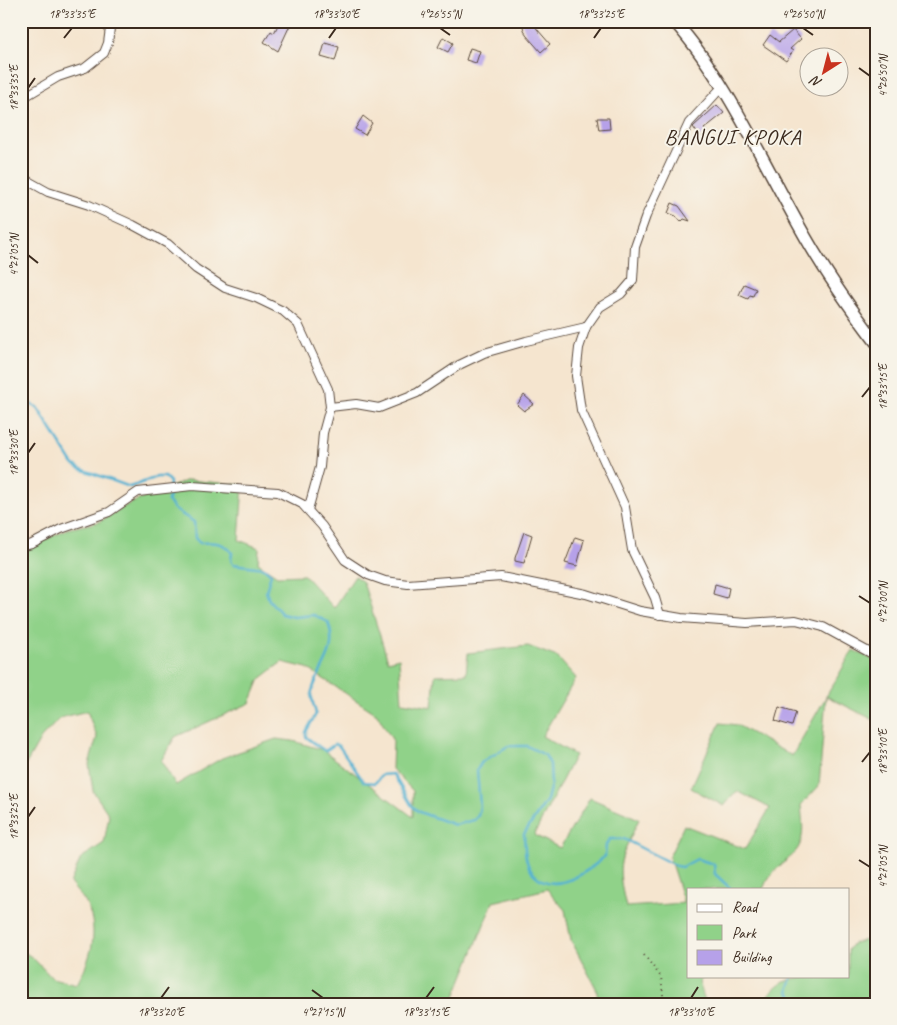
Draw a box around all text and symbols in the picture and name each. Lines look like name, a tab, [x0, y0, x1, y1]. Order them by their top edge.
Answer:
text: 18°33'35"E	[49, 6, 97, 22]
text: 18°33'30"E	[313, 6, 361, 22]
text: 4°26'55"N	[419, 6, 463, 22]
text: 18°33'25"E	[578, 6, 626, 22]
text: 4°26'50"N	[782, 6, 826, 22]
north arrow	[800, 48, 850, 98]
text: 4°26'50"N	[875, 53, 891, 97]
text: 18°33'35"E	[6, 63, 22, 111]
text: N	[806, 71, 825, 92]
district label: BANGUI KPOKA	[665, 123, 801, 151]
text: 4°27'05"N	[6, 232, 22, 276]
text: 18°33'15"E	[875, 362, 891, 410]
text: 18°33'30"E	[6, 428, 22, 476]
text: 4°27'00"N	[875, 580, 891, 624]
text: 18°33'10"E	[875, 727, 891, 775]
text: 18°33'25"E	[6, 792, 22, 840]
text: 4°27'05"N	[875, 844, 891, 888]
legend	[687, 888, 850, 978]
text: Road	[732, 898, 759, 917]
text: Park	[732, 924, 757, 943]
text: Building	[732, 948, 772, 967]
text: 18°33'20"E	[138, 1004, 186, 1020]
text: 4°27'15"N	[302, 1004, 346, 1020]
text: 18°33'15"E	[403, 1004, 451, 1020]
text: 18°33'10"E	[668, 1004, 716, 1020]

